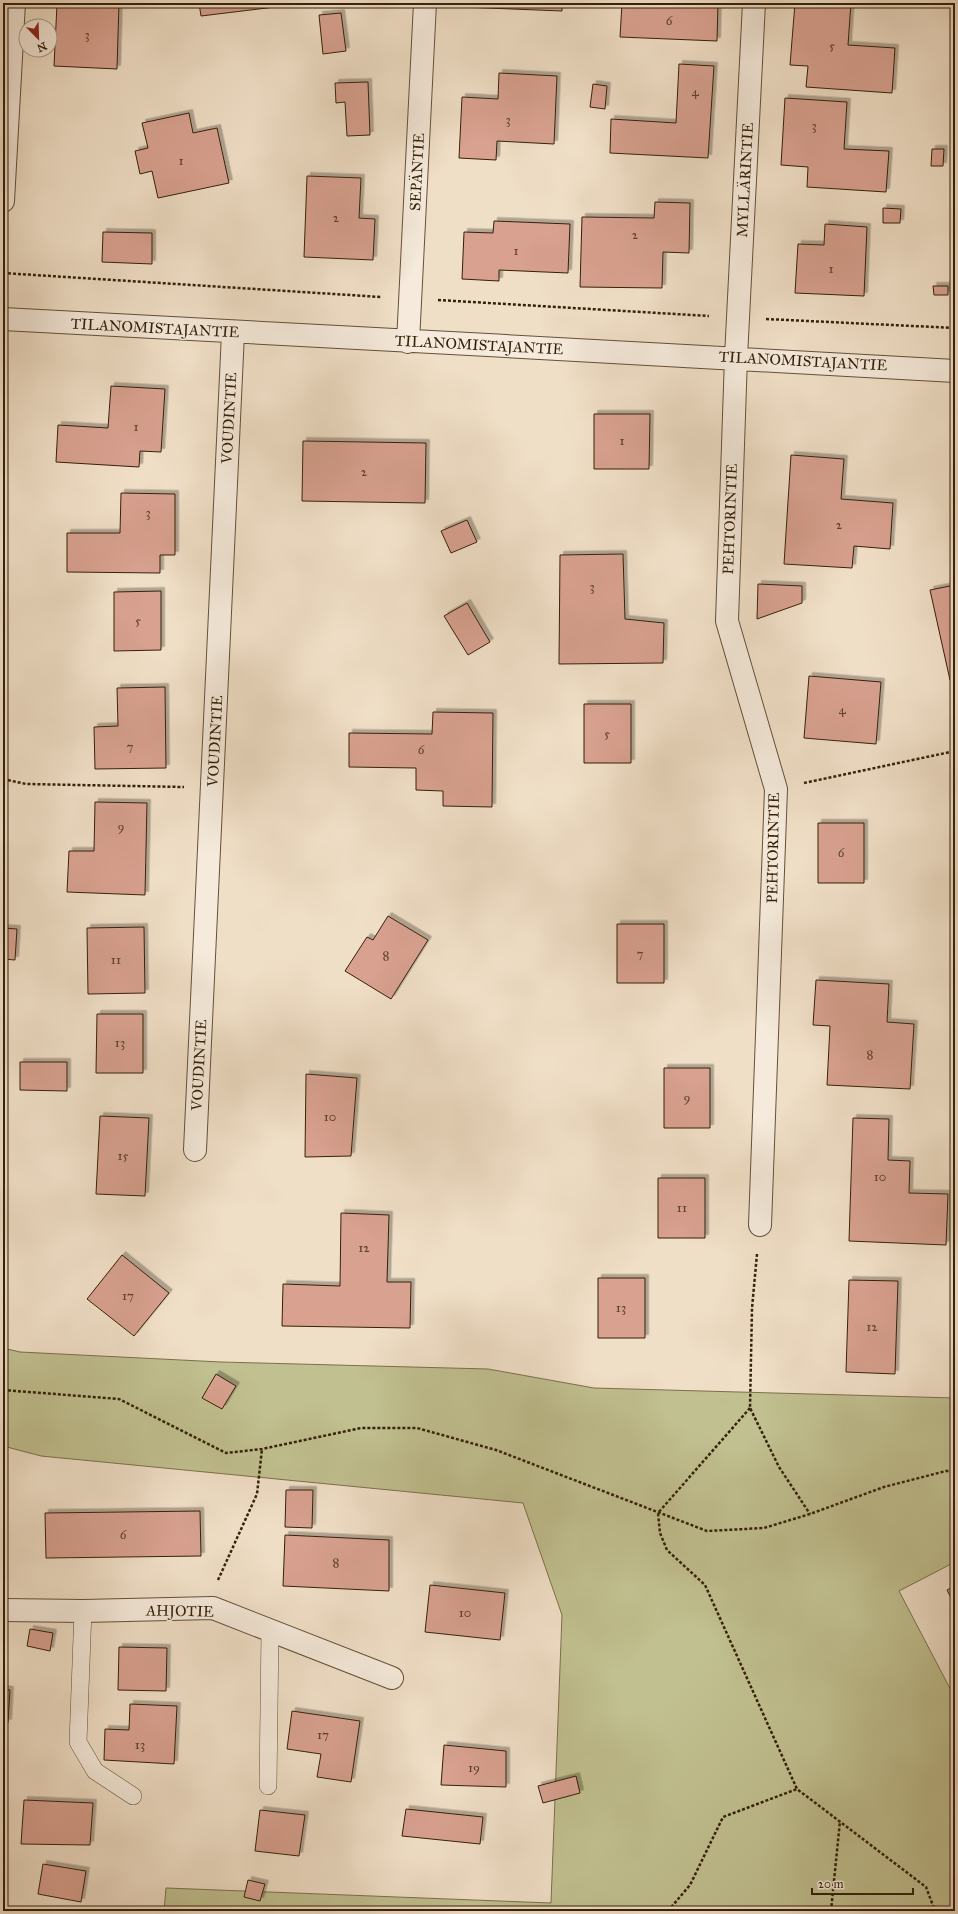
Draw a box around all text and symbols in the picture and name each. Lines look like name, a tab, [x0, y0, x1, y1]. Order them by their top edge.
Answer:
house number: 6	[666, 13, 673, 29]
north arrow	[18, 18, 58, 58]
house number: 3	[84, 27, 90, 43]
house number: 5	[829, 38, 835, 54]
text: N	[34, 39, 49, 55]
house number: 4	[691, 84, 699, 100]
house number: 3	[505, 112, 511, 128]
house number: 3	[811, 118, 817, 134]
street label: MYLLÄRINTIE	[733, 122, 757, 238]
street label: SEPÄNTIE	[406, 132, 428, 211]
house number: 1	[178, 153, 184, 169]
house number: 2	[333, 210, 340, 226]
house number: 2	[632, 227, 639, 243]
house number: 1	[513, 243, 519, 259]
house number: 1	[828, 261, 834, 277]
street label: TILANOMISTAJANTIE	[70, 315, 240, 342]
street label: TILANOMISTAJANTIE	[394, 332, 564, 359]
street label: TILANOMISTAJANTIE	[718, 348, 888, 375]
street label: VOUDINTIE	[218, 372, 240, 465]
house number: 1	[133, 419, 139, 435]
house number: 1	[619, 433, 625, 449]
street label: PEHTORINTIE	[719, 463, 741, 575]
house number: 2	[361, 464, 368, 480]
house number: 3	[145, 505, 151, 521]
house number: 2	[836, 517, 843, 533]
house number: 3	[589, 579, 595, 595]
house number: 5	[135, 613, 141, 629]
street label: VOUDINTIE	[204, 695, 226, 788]
house number: 4	[838, 702, 846, 718]
house number: 5	[604, 726, 610, 742]
house number: 7	[127, 739, 134, 755]
house number: 6	[418, 742, 425, 758]
street label: PEHTORINTIE	[763, 792, 783, 904]
house number: 9	[118, 819, 125, 835]
house number: 6	[838, 845, 845, 861]
house number: 7	[637, 946, 644, 962]
house number: 8	[383, 948, 390, 964]
house number: 11	[111, 952, 121, 968]
street label: VOUDINTIE	[188, 1019, 210, 1112]
house number: 13	[115, 1035, 125, 1051]
house number: 8	[867, 1047, 874, 1063]
house number: 9	[684, 1090, 691, 1106]
house number: 10	[324, 1109, 336, 1125]
house number: 15	[117, 1148, 129, 1164]
house number: 10	[874, 1169, 886, 1185]
house number: 11	[677, 1200, 687, 1216]
house number: 12	[358, 1240, 370, 1256]
house number: 17	[122, 1288, 134, 1304]
house number: 13	[616, 1300, 626, 1316]
house number: 12	[866, 1319, 878, 1335]
house number: 6	[120, 1527, 127, 1543]
house number: 8	[333, 1555, 340, 1571]
street label: AHJOTIE	[145, 1601, 214, 1622]
house number: 10	[459, 1605, 471, 1621]
house number: 17	[317, 1727, 329, 1743]
house number: 13	[135, 1737, 145, 1753]
house number: 19	[468, 1760, 480, 1776]
scale bar	[812, 1870, 913, 1896]
text: 20 m	[818, 1877, 844, 1891]

